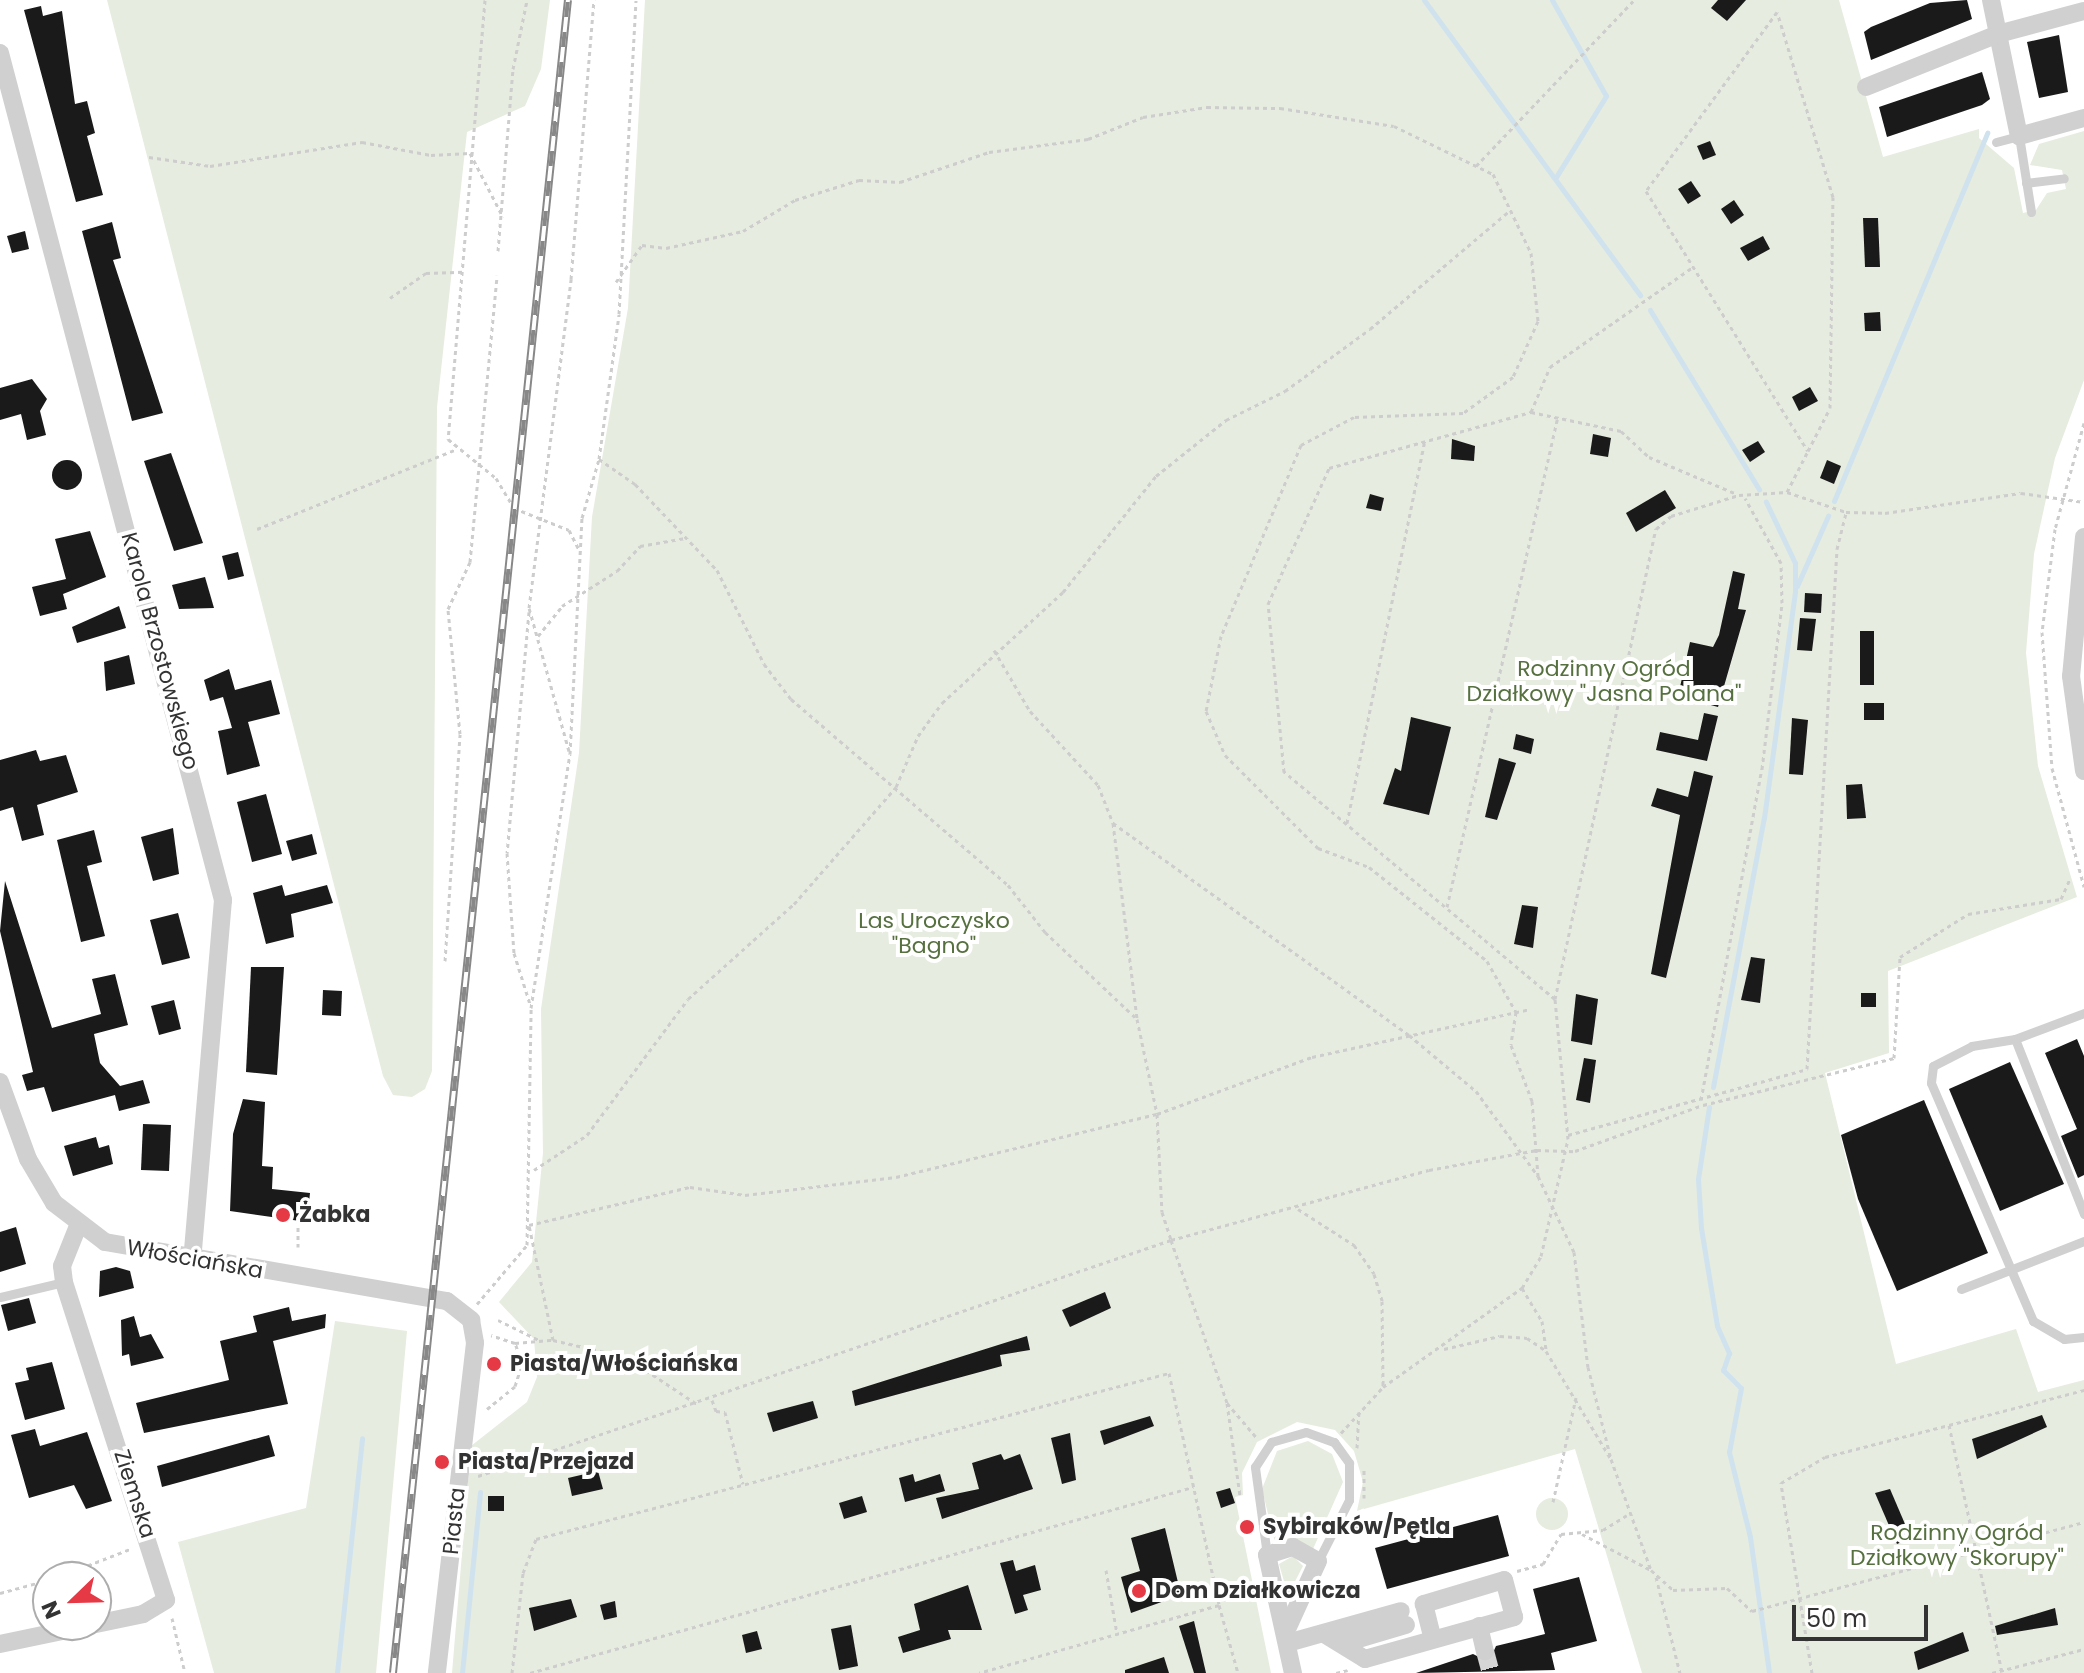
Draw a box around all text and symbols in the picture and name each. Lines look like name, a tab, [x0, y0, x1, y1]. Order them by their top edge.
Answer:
street label: Karola Brzostowskiego	[116, 529, 204, 773]
park label: Rodzinny Ogród Działkowy "Jasna Polana"	[1467, 655, 1741, 706]
park label: Las Uroczysko "Bagno"	[858, 907, 1010, 958]
place label: Żabka	[299, 1202, 371, 1228]
marker: Żabka	[274, 1206, 292, 1224]
street label: Włościańska	[125, 1234, 265, 1284]
place label: Piasta/Włościańska	[510, 1351, 738, 1377]
marker: Piasta/Włościańska	[485, 1355, 503, 1373]
street label: Ziemska	[108, 1447, 162, 1541]
place label: Piasta/Przejazd	[458, 1449, 634, 1475]
marker: Piasta/Przejazd	[433, 1453, 451, 1471]
street label: Piasta	[437, 1486, 471, 1556]
place label: Sybiraków/Pętla	[1263, 1514, 1450, 1540]
marker: Sybiraków/Pętla	[1238, 1518, 1256, 1536]
park label: Rodzinny Ogród Działkowy "Skorupy"	[1850, 1519, 2064, 1570]
north arrow	[32, 1561, 112, 1641]
place label: Dom Działkowicza	[1155, 1578, 1361, 1604]
marker: Dom Działkowicza	[1130, 1582, 1148, 1600]
scale bar	[1796, 1589, 1932, 1639]
text: N	[34, 1596, 69, 1623]
text: 50 m	[1806, 1602, 1867, 1635]

